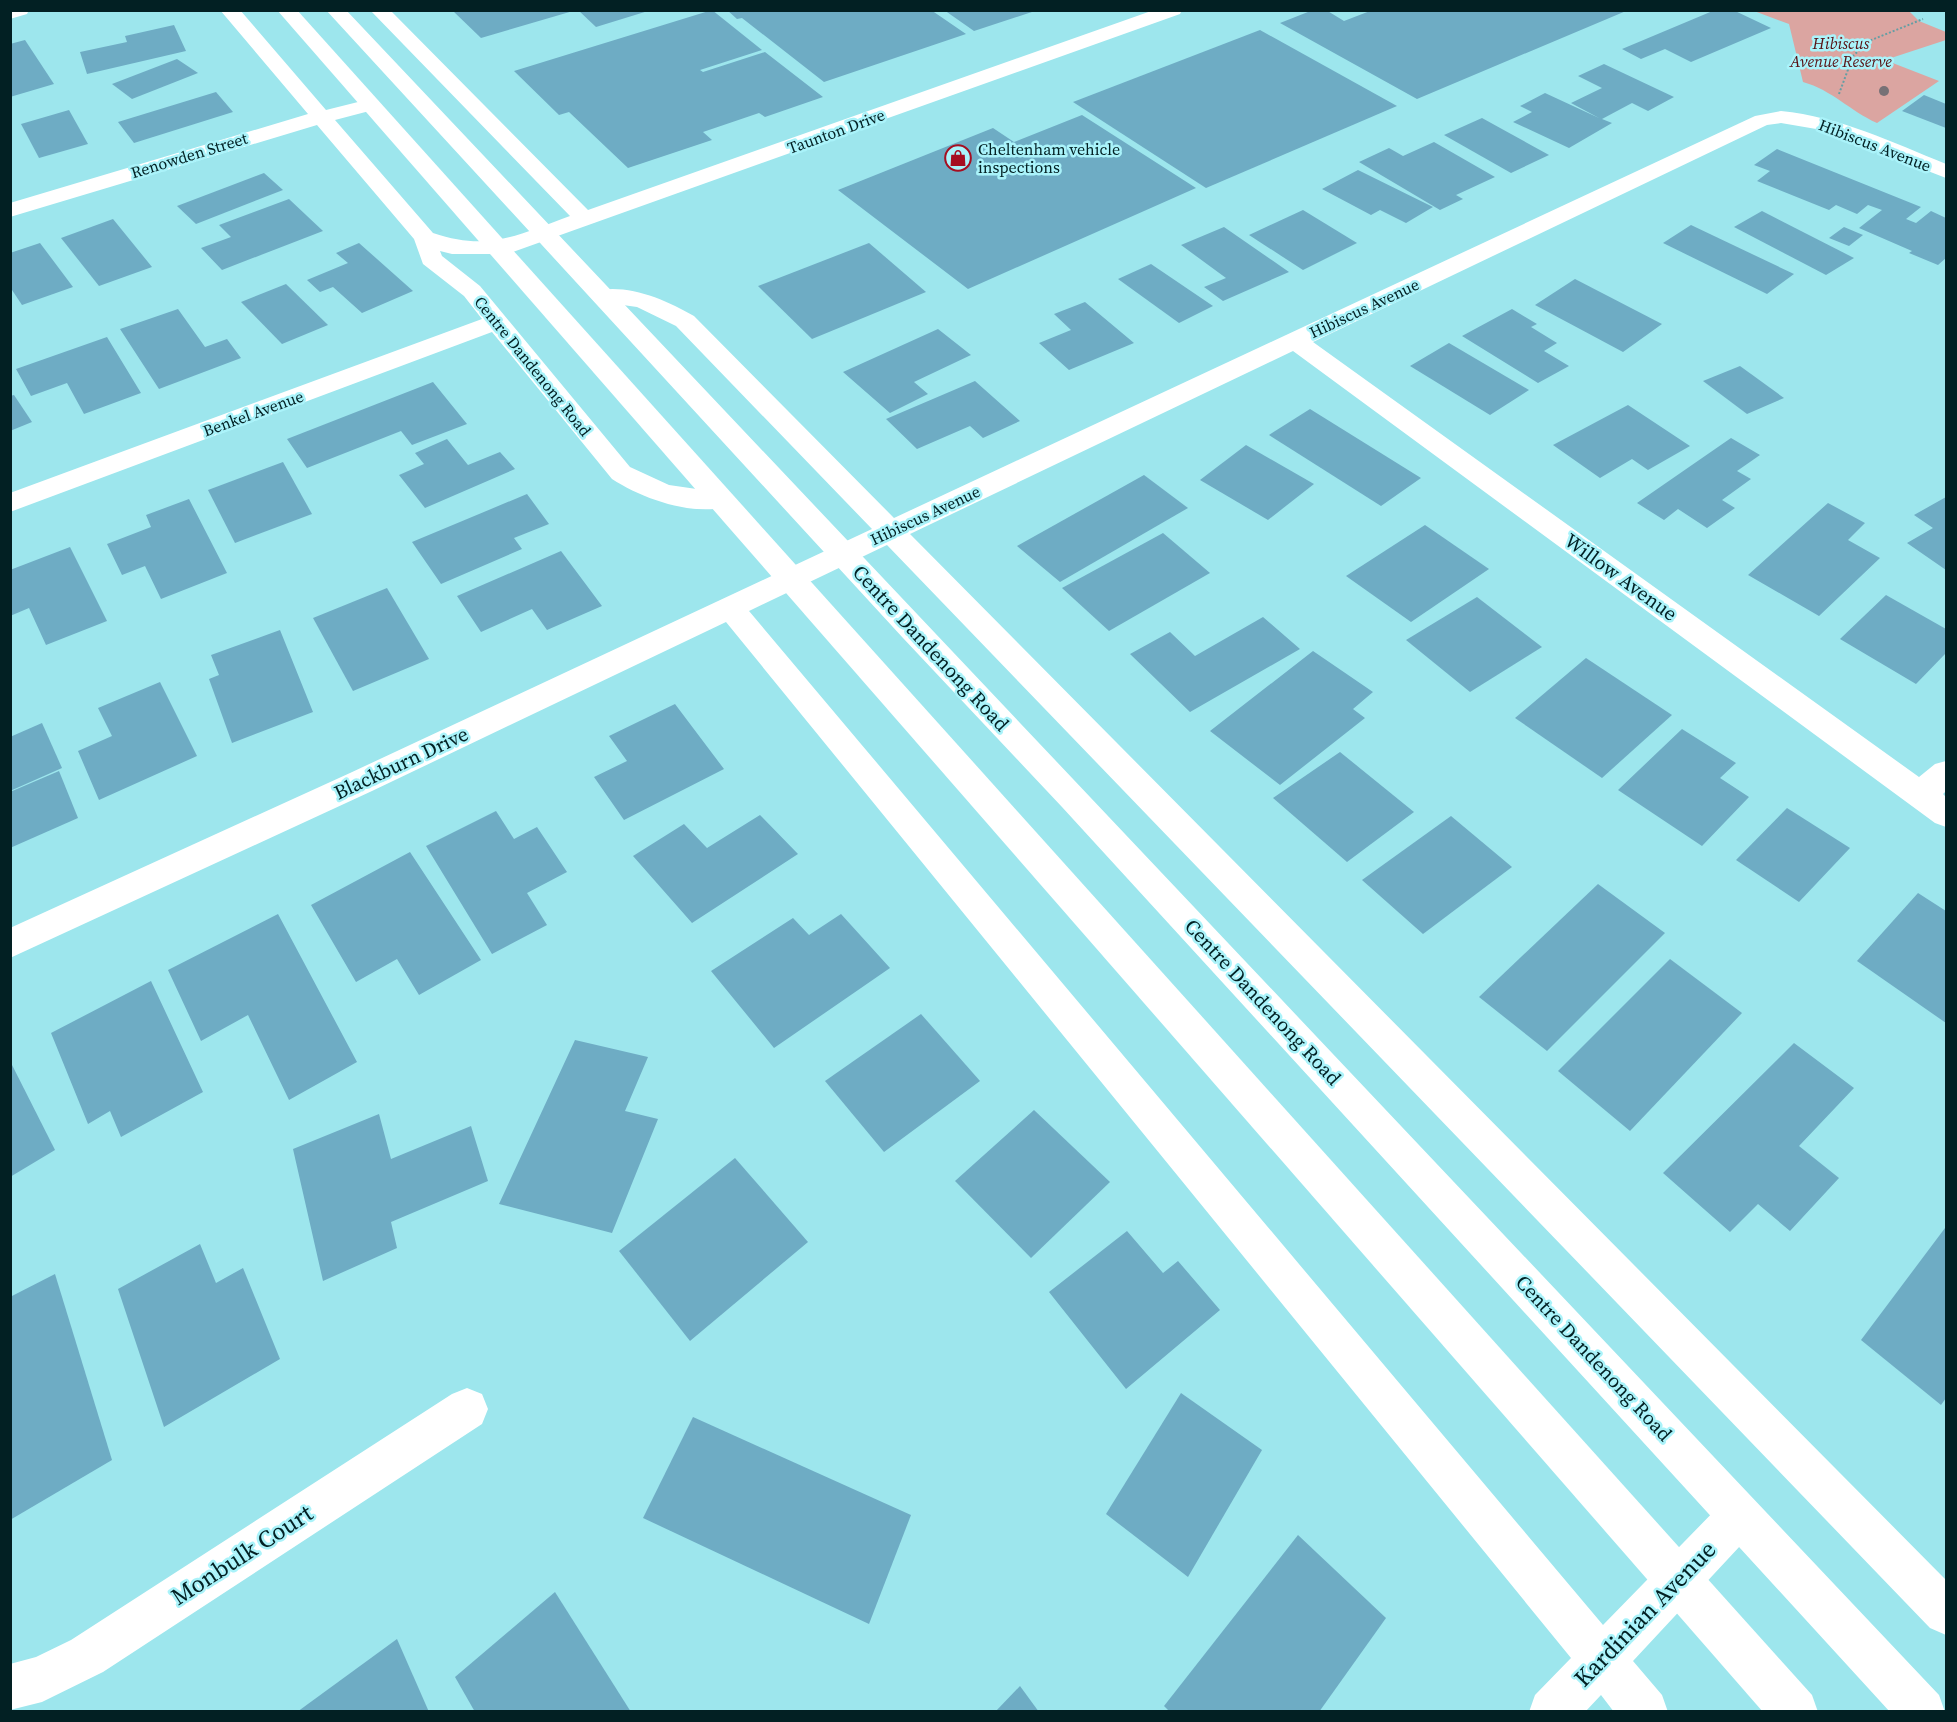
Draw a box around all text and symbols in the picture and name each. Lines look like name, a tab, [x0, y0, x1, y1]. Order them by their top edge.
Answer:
park label: Hibiscus Avenue Reserve	[1789, 32, 1892, 72]
street label: Taunton Drive	[784, 103, 888, 159]
street label: Hibiscus Avenue	[1816, 113, 1934, 177]
street label: Renowden Street	[128, 127, 251, 183]
place label: Cheltenham vehicle inspections	[978, 138, 1120, 178]
shop icon: Cheltenham vehicle inspections	[943, 143, 973, 173]
street label: Hibiscus Avenue	[1306, 273, 1422, 343]
street label: Centre Dandenong Road	[470, 291, 596, 441]
street label: Benkel Avenue	[200, 385, 306, 441]
street label: Hibiscus Avenue	[867, 480, 983, 550]
street label: Willow Avenue	[1559, 527, 1683, 627]
street label: Centre Dandenong Road	[846, 559, 1016, 738]
street label: Blackburn Drive	[329, 720, 473, 806]
street label: Centre Dandenong Road	[1178, 913, 1348, 1092]
street label: Centre Dandenong Road	[1509, 1269, 1679, 1448]
street label: Monbulk Court	[164, 1496, 319, 1613]
street label: Kardinian Avenue	[1566, 1533, 1723, 1694]

